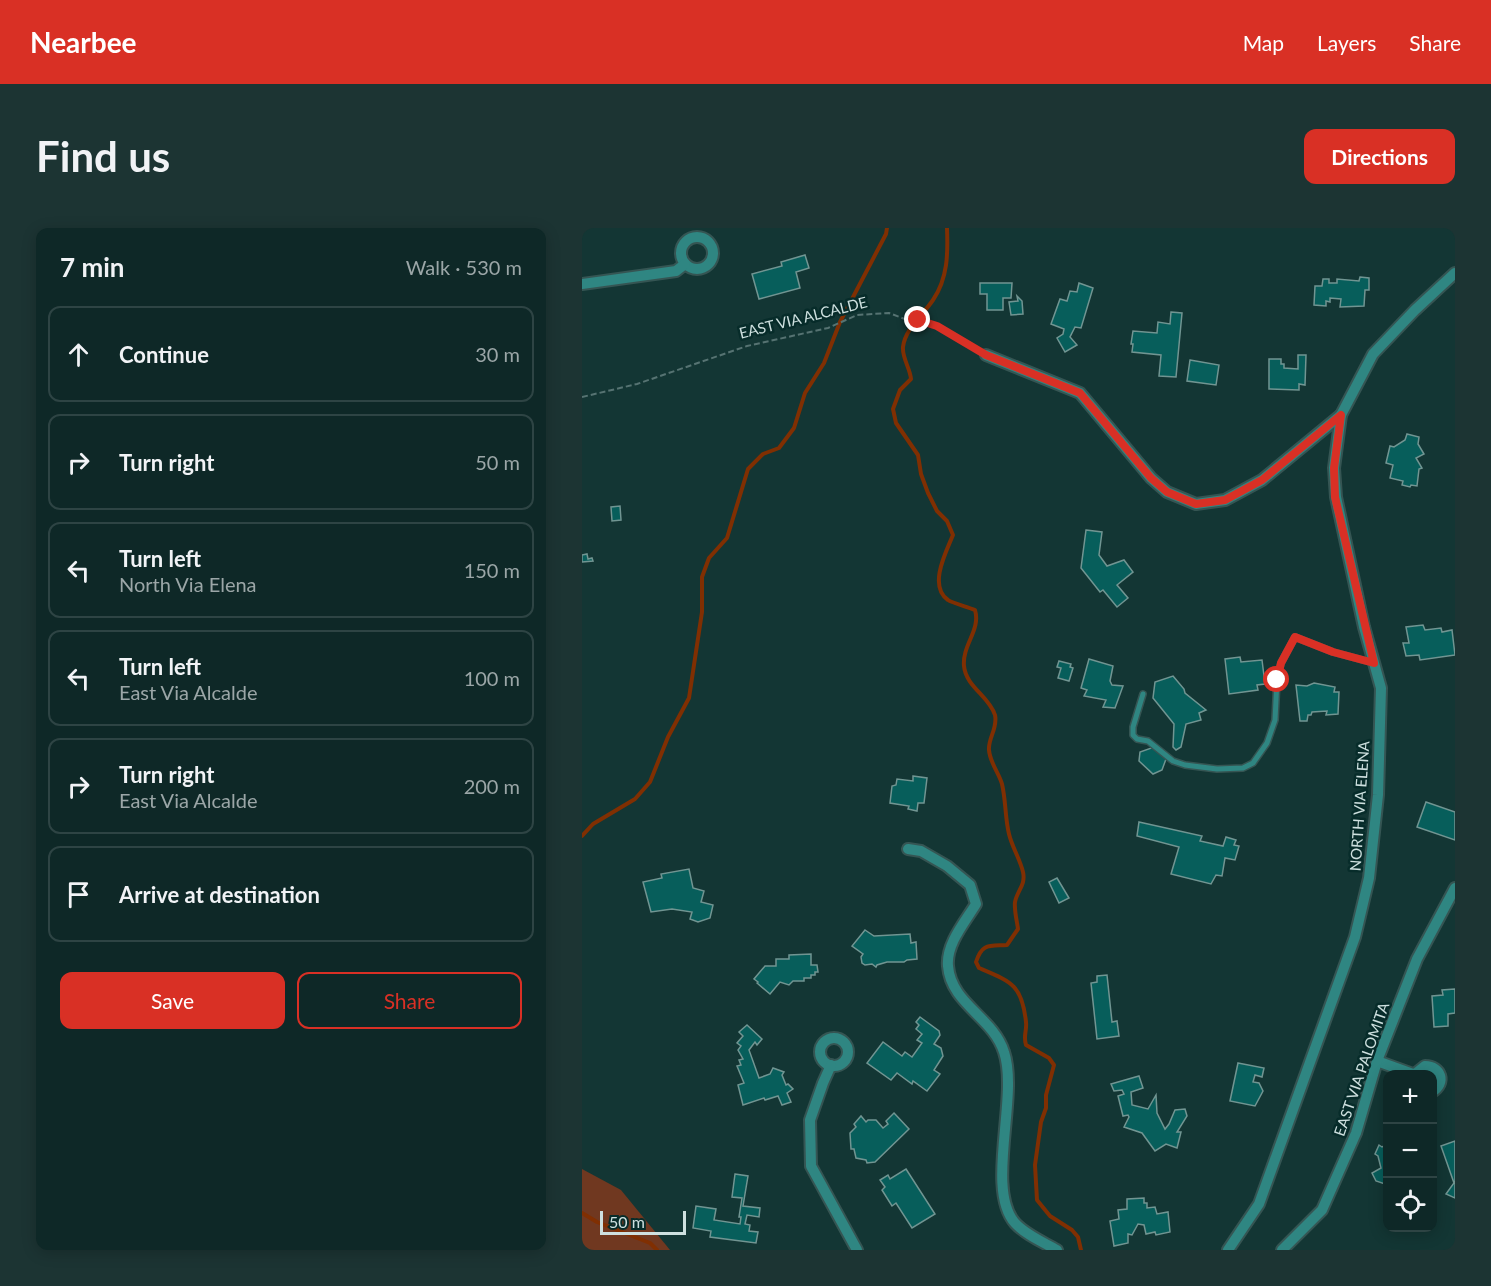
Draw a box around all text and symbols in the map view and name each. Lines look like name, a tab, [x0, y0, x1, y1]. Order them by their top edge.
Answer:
text: Nearbee	[30, 25, 137, 59]
text: Map	[1243, 30, 1284, 55]
text: Layers	[1317, 30, 1376, 55]
text: Share	[1409, 30, 1461, 55]
button: Directions	[1304, 129, 1455, 184]
text: Find us	[36, 131, 170, 181]
text: 7 min	[60, 251, 124, 283]
text: Walk · 530 m	[406, 255, 522, 279]
street label: EAST VIA ALCALDE	[737, 292, 869, 342]
route end	[904, 306, 930, 332]
icon: ahead	[62, 338, 95, 371]
text: Continue	[119, 341, 209, 368]
text: 30 m	[475, 342, 520, 366]
icon: right	[62, 446, 95, 479]
text: Turn right	[119, 449, 214, 476]
text: 50 m	[475, 450, 520, 474]
text: Turn left	[119, 545, 201, 572]
icon: left	[62, 554, 95, 587]
text: 150 m	[464, 558, 520, 582]
text: North Via Elena	[119, 572, 257, 596]
text: Turn left	[119, 653, 201, 680]
icon: left	[62, 662, 95, 695]
text: 100 m	[464, 666, 520, 690]
route start	[1263, 666, 1289, 692]
text: East Via Alcalde	[119, 680, 258, 704]
street label: NORTH VIA ELENA	[1345, 739, 1373, 872]
text: Turn right	[119, 761, 214, 788]
icon: right	[62, 770, 95, 803]
text: 200 m	[464, 774, 520, 798]
text: East Via Alcalde	[119, 788, 258, 812]
icon: arrive	[62, 878, 95, 911]
text: Arrive at destination	[119, 881, 320, 908]
button: Save	[60, 972, 285, 1029]
button: Share	[297, 972, 522, 1029]
street label: EAST VIA PALOMITA	[1330, 999, 1393, 1138]
map controls	[1383, 1070, 1437, 1232]
button: +	[1383, 1070, 1437, 1124]
button: −	[1383, 1124, 1437, 1178]
button: locate	[1383, 1178, 1437, 1232]
scale bar	[600, 1208, 686, 1236]
text: 50 m	[609, 1212, 645, 1231]

